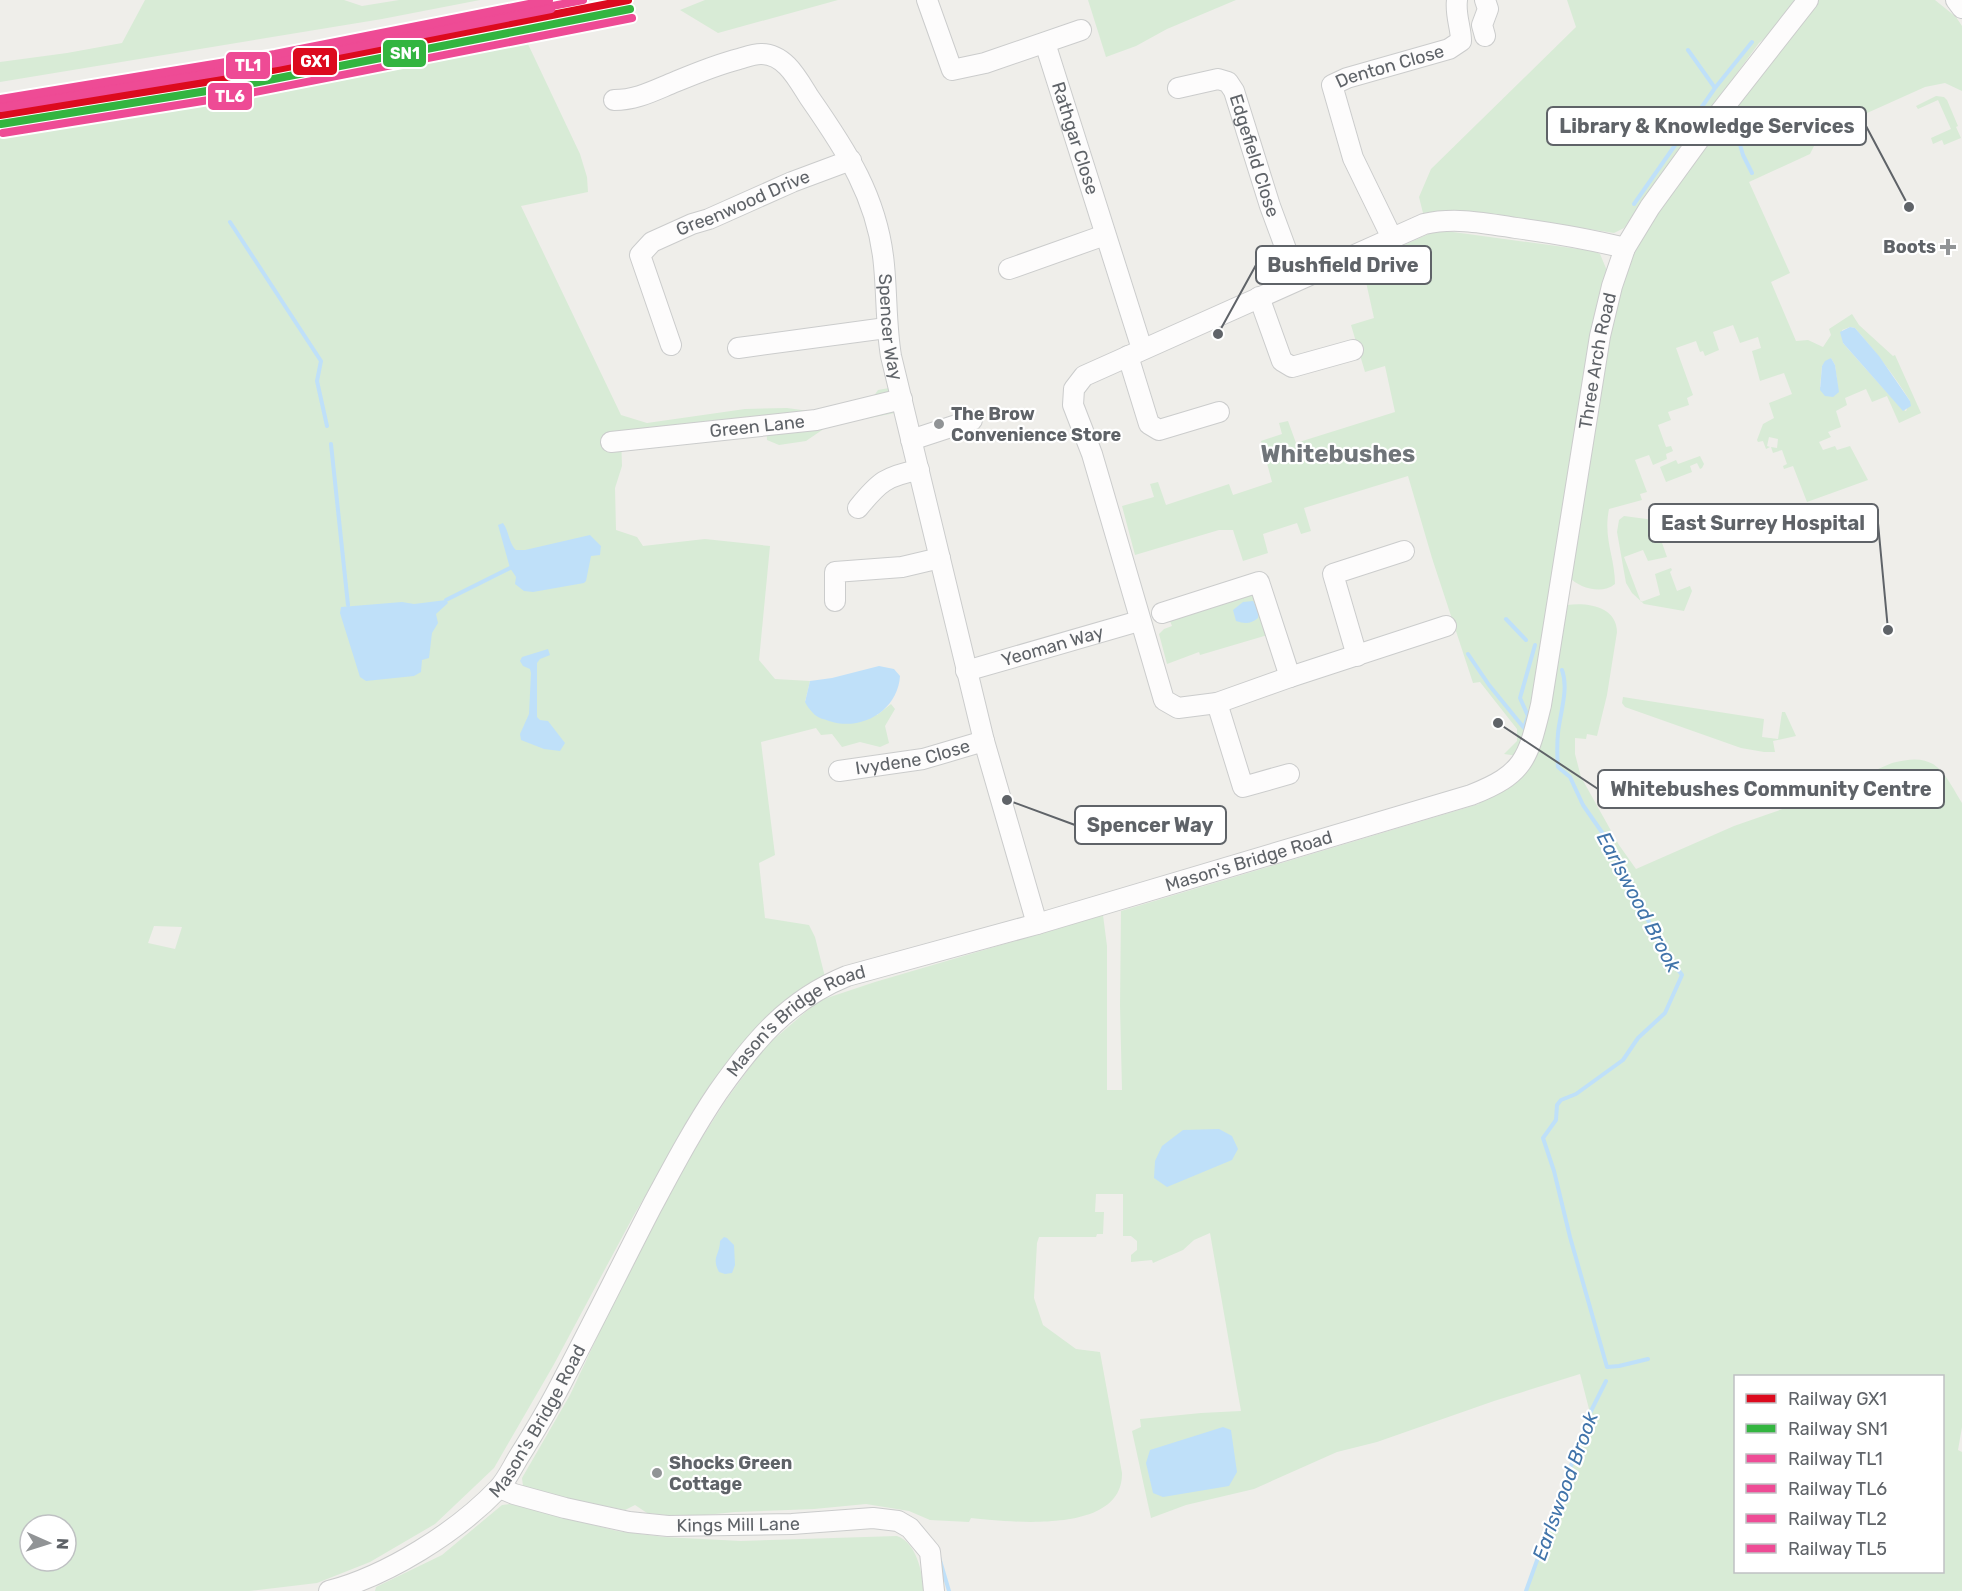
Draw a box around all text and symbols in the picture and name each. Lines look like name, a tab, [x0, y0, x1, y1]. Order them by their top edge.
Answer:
line badge: SN1	[382, 39, 427, 68]
street label: Denton Close	[1332, 40, 1447, 93]
text: SN1	[390, 44, 420, 63]
line badge: GX1	[292, 47, 338, 76]
line badge: TL1	[225, 51, 271, 80]
text: GX1	[300, 52, 330, 71]
text: TL1	[235, 56, 261, 75]
street label: Rathgar Close	[1047, 79, 1103, 198]
line badge: TL6	[207, 82, 253, 111]
text: TL6	[215, 87, 245, 106]
street label: Edgefield Close	[1225, 91, 1284, 220]
callout: Library & Knowledge Services	[1547, 107, 1866, 145]
text: Library & Knowledge Services	[1559, 114, 1855, 138]
street label: Greenwood Drive	[673, 165, 813, 241]
place label: Boots	[1883, 236, 1936, 258]
marker: Boots	[1941, 240, 1955, 254]
callout: Bushfield Drive	[1256, 246, 1431, 284]
text: Bushfield Drive	[1267, 253, 1419, 277]
street label: Spencer Way	[874, 273, 907, 383]
street label: Three Arch Road	[1574, 290, 1621, 431]
place label: The Brow Convenience Store	[951, 403, 1122, 446]
street label: Green Lane	[708, 410, 806, 442]
marker: The Brow Convenience Store	[932, 417, 946, 431]
district label: Whitebushes	[1261, 440, 1415, 468]
callout: East Surrey Hospital	[1649, 504, 1878, 542]
text: East Surrey Hospital	[1661, 511, 1865, 535]
street label: Yeoman Way	[999, 621, 1106, 671]
street label: Ivydene Close	[854, 735, 973, 780]
callout: Whitebushes Community Centre	[1598, 770, 1944, 808]
text: Whitebushes Community Centre	[1610, 777, 1932, 801]
callout: Spencer Way	[1075, 806, 1226, 844]
text: Spencer Way	[1087, 813, 1213, 837]
street label: Mason's Bridge Road	[1163, 826, 1335, 896]
water label: Earlswood Brook	[1592, 828, 1687, 977]
street label: Mason's Bridge Road	[722, 960, 868, 1081]
street label: Mason's Bridge Road	[484, 1341, 590, 1502]
legend	[1734, 1375, 1944, 1573]
text: Railway GX1	[1788, 1388, 1887, 1410]
water label: Earlswood Brook	[1527, 1408, 1603, 1563]
text: Railway SN1	[1788, 1418, 1888, 1440]
text: Railway TL1	[1788, 1448, 1883, 1470]
place label: Shocks Green Cottage	[669, 1452, 792, 1495]
marker: Shocks Green Cottage	[650, 1466, 664, 1480]
text: Railway TL6	[1788, 1478, 1887, 1500]
text: Railway TL2	[1788, 1508, 1887, 1530]
street label: Kings Mill Lane	[676, 1512, 801, 1537]
north arrow	[18, 1513, 78, 1573]
text: N	[53, 1538, 72, 1550]
text: Railway TL5	[1788, 1538, 1887, 1560]

